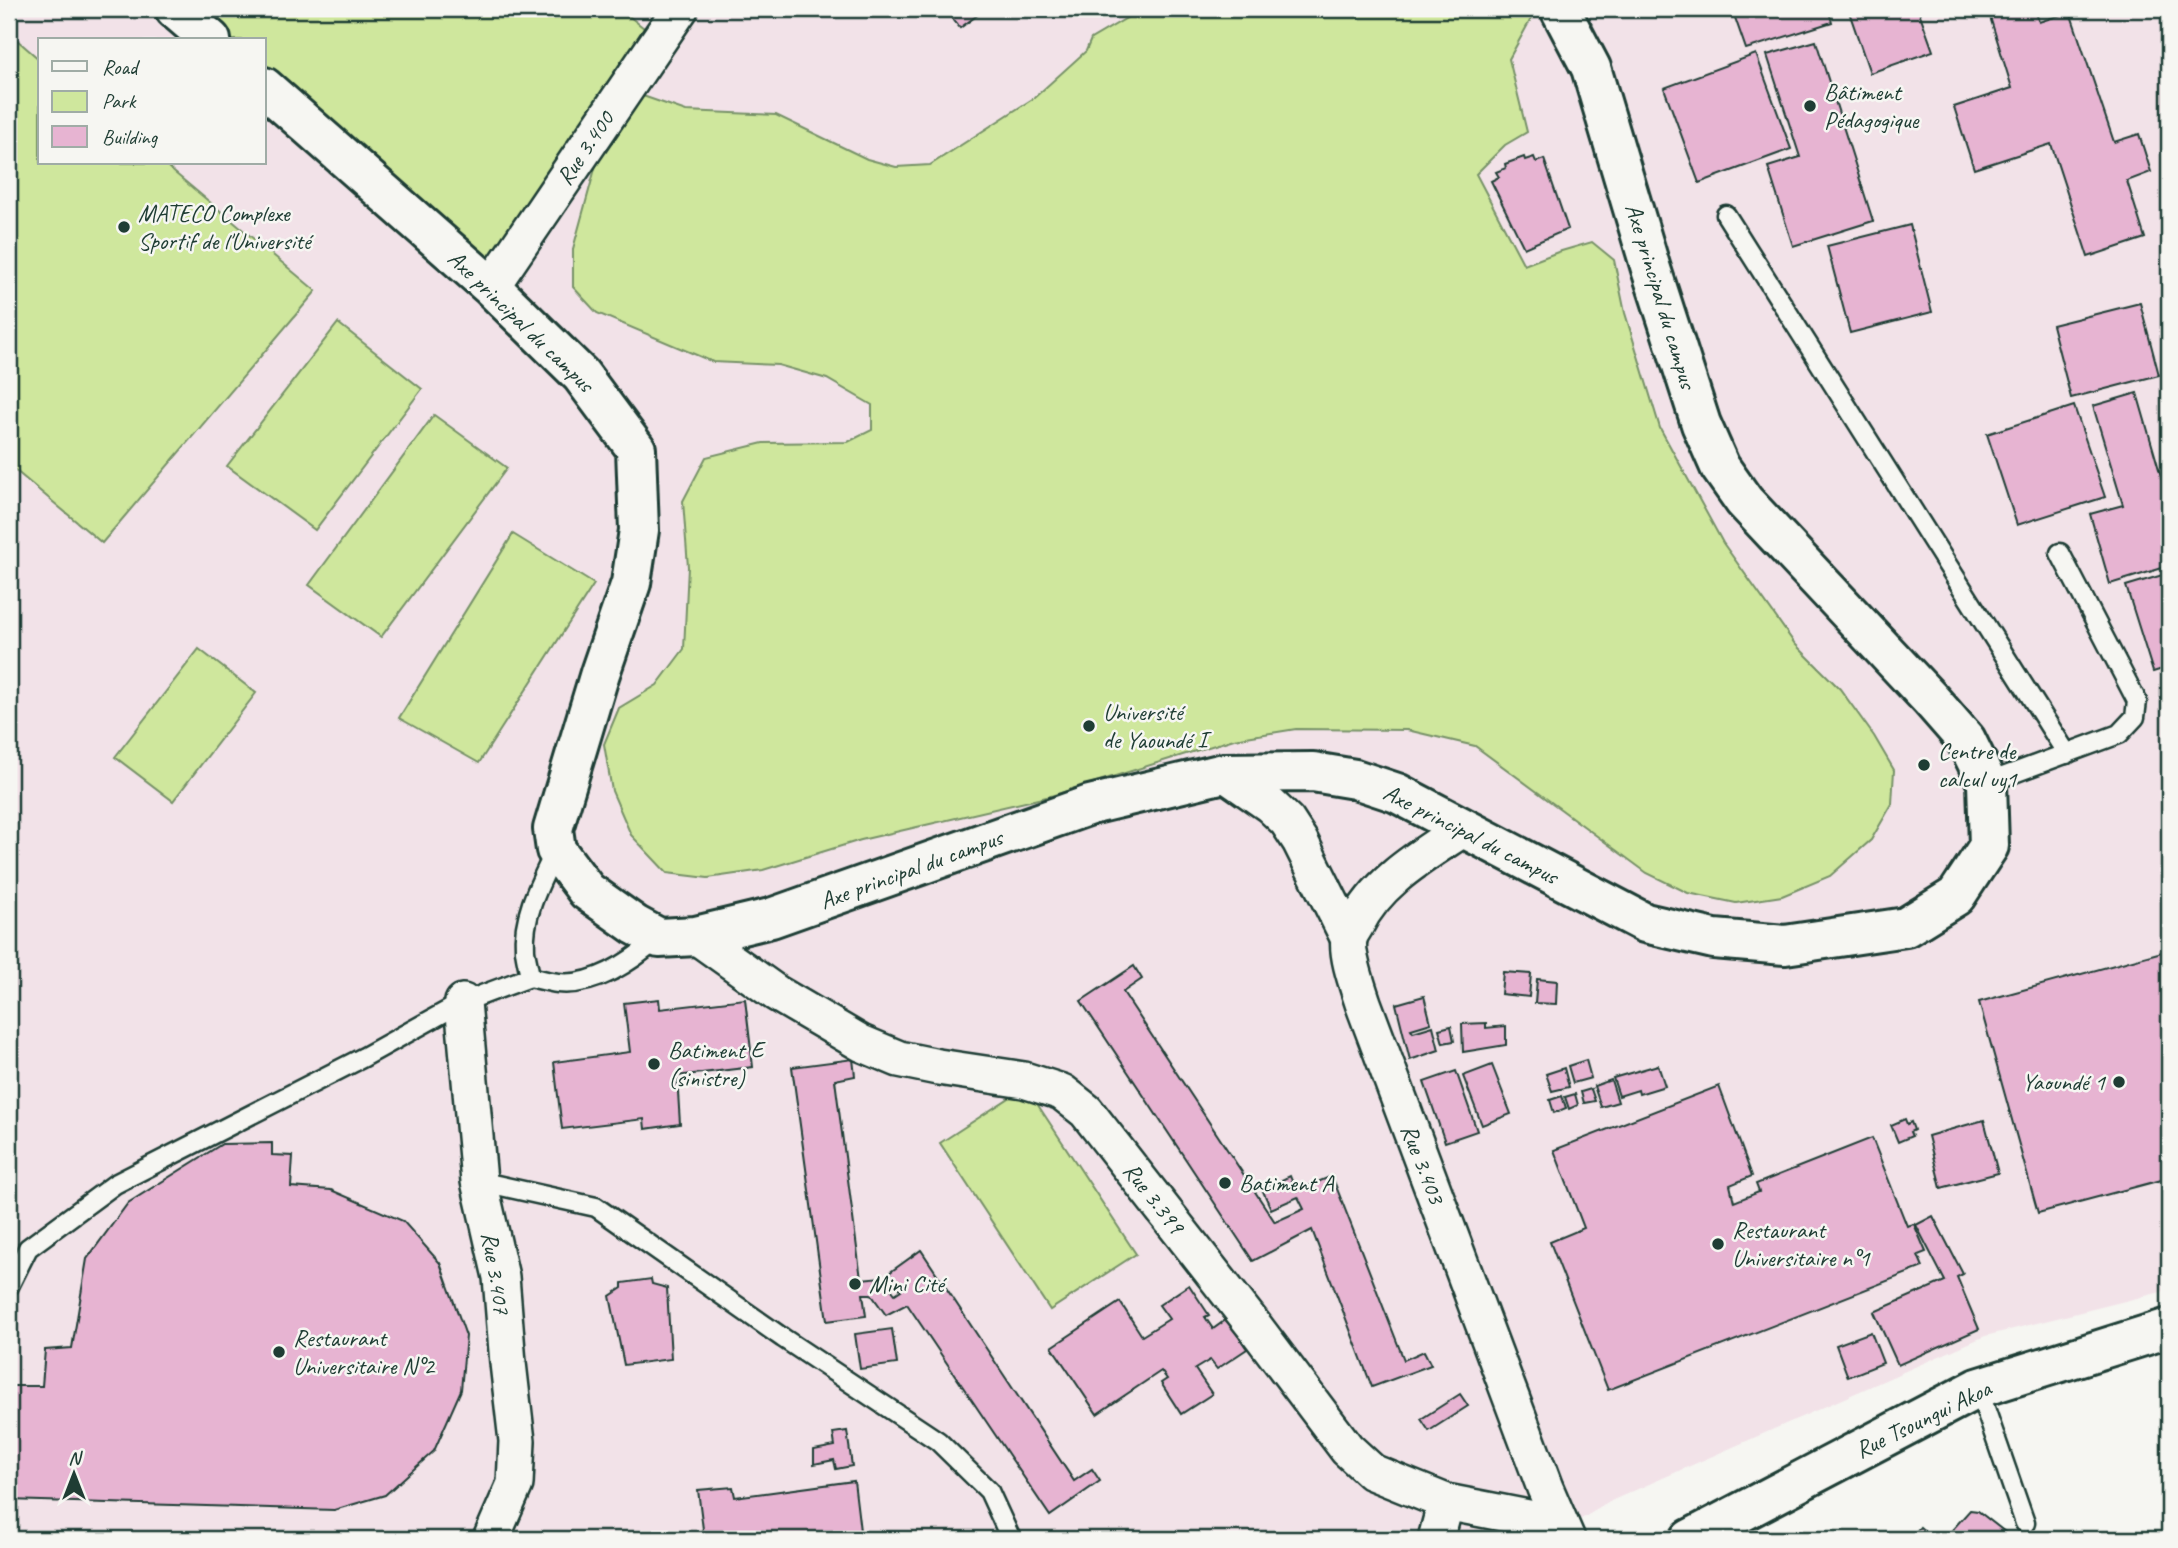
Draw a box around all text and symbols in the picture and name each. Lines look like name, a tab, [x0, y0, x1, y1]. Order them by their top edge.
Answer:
legend	[38, 38, 266, 164]
text: Road	[102, 54, 141, 80]
place label: Bâtiment Pédagogique	[1824, 77, 1921, 135]
text: Park	[102, 88, 137, 114]
marker: Bâtiment Pédagogique	[1802, 98, 1818, 114]
street label: Rue 3.400	[549, 104, 622, 191]
text: Building	[102, 124, 159, 150]
place label: MATECO Complexe Sportif de l'Université	[138, 198, 315, 256]
street label: Axe principal du campus	[1619, 200, 1704, 394]
marker: MATECO Complexe Sportif de l'Université	[116, 219, 132, 235]
street label: Axe principal du campus	[442, 244, 602, 400]
place label: Université de Yaoundé I	[1103, 697, 1212, 755]
marker: Université de Yaoundé I	[1081, 718, 1097, 734]
place label: Centre de calcul uy1	[1938, 736, 2018, 794]
marker: Centre de calcul uy1	[1916, 757, 1932, 773]
street label: Axe principal du campus	[1379, 777, 1565, 892]
street label: Axe principal du campus	[816, 821, 1008, 916]
place label: Batiment E (sinistre)	[668, 1035, 766, 1093]
marker: Batiment E (sinistre)	[646, 1056, 662, 1072]
place label: Yaoundé 1	[2022, 1067, 2106, 1097]
marker: Yaoundé 1	[2111, 1074, 2127, 1090]
street label: Rue 3.403	[1394, 1120, 1453, 1210]
street label: Rue 3.399	[1117, 1156, 1193, 1242]
place label: Batiment A	[1239, 1168, 1334, 1198]
marker: Batiment A	[1217, 1175, 1233, 1191]
place label: Restaurant Universitaire n°1	[1732, 1215, 1871, 1273]
street label: Rue 3.407	[475, 1230, 517, 1317]
marker: Restaurant Universitaire n°1	[1710, 1236, 1726, 1252]
place label: Mini Cité	[869, 1269, 948, 1299]
marker: Mini Cité	[847, 1276, 863, 1292]
place label: Restaurant Universitaire N°2	[293, 1323, 436, 1381]
marker: Restaurant Universitaire N°2	[271, 1344, 287, 1360]
street label: Rue Tsoungui Akoa	[1850, 1373, 1997, 1465]
north arrow	[38, 1440, 108, 1510]
text: N	[68, 1446, 83, 1470]

